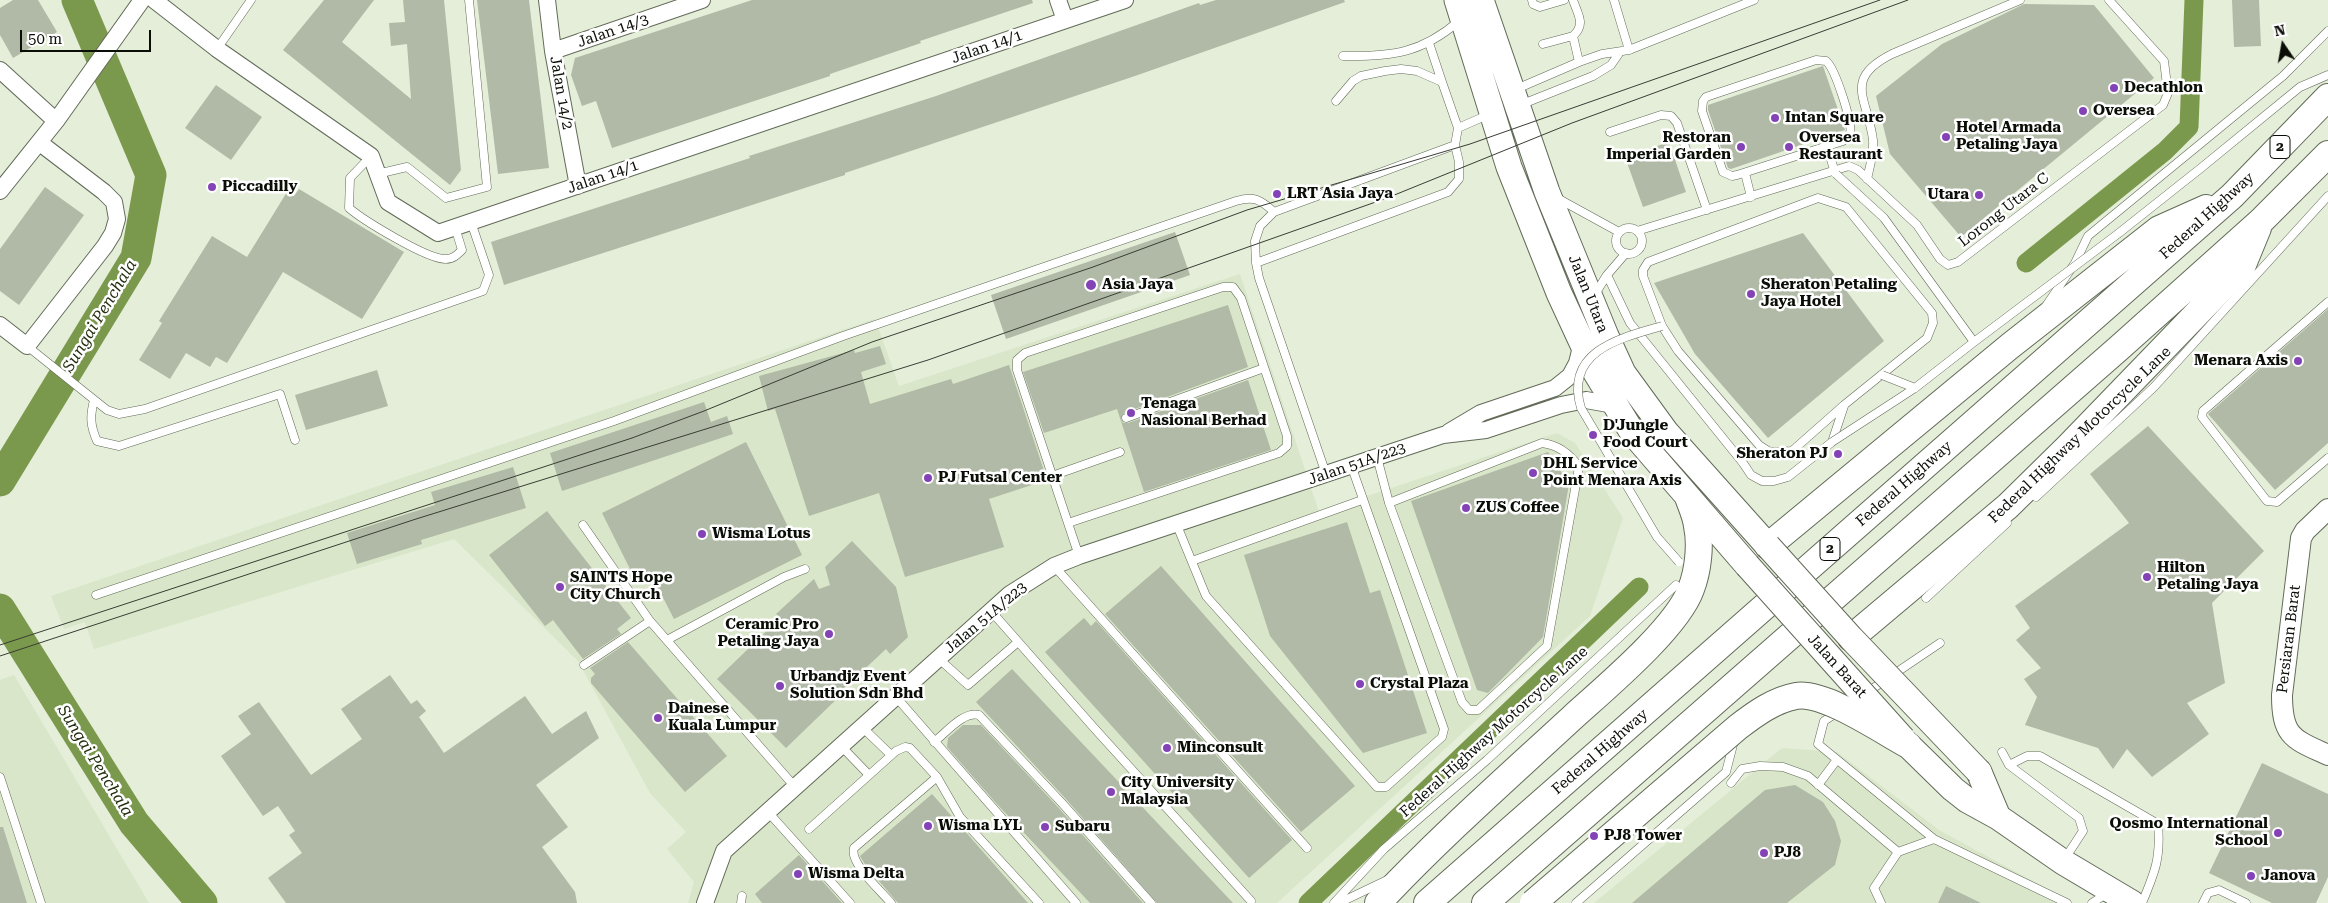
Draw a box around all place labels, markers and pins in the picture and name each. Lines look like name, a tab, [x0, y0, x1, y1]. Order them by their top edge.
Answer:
place label: Decathlon	[2124, 79, 2203, 97]
marker: Decathlon	[2108, 82, 2120, 94]
place label: Oversea	[2093, 102, 2155, 120]
marker: Oversea	[2077, 105, 2089, 117]
place label: Intan Square	[1785, 109, 1884, 127]
marker: Intan Square	[1769, 112, 1781, 124]
place label: Hotel Armada Petaling Jaya	[1956, 119, 2061, 154]
place label: Restoran Imperial Garden	[1606, 129, 1731, 164]
place label: Oversea Restaurant	[1799, 129, 1883, 164]
marker: Hotel Armada Petaling Jaya	[1940, 131, 1952, 143]
marker: Restoran Imperial Garden	[1735, 141, 1747, 153]
marker: Oversea Restaurant	[1783, 141, 1795, 153]
place label: Piccadilly	[222, 178, 297, 196]
marker: Piccadilly	[206, 181, 218, 193]
place label: LRT Asia Jaya	[1287, 185, 1393, 203]
place label: Utara	[1927, 186, 1969, 204]
marker: LRT Asia Jaya	[1271, 188, 1283, 200]
marker: Utara	[1973, 189, 1985, 201]
place label: Asia Jaya	[1102, 276, 1173, 294]
place label: Sheraton Petaling Jaya Hotel	[1761, 276, 1897, 311]
marker: Asia Jaya	[1084, 278, 1098, 292]
marker: Sheraton Petaling Jaya Hotel	[1745, 288, 1757, 300]
place label: Menara Axis	[2194, 352, 2288, 370]
marker: Menara Axis	[2292, 355, 2304, 367]
place label: Tenaga Nasional Berhad	[1141, 395, 1267, 430]
marker: Tenaga Nasional Berhad	[1125, 407, 1137, 419]
place label: D'Jungle Food Court	[1603, 417, 1688, 452]
marker: D'Jungle Food Court	[1587, 429, 1599, 441]
place label: Sheraton PJ	[1736, 445, 1828, 463]
marker: Sheraton PJ	[1832, 448, 1844, 460]
place label: DHL Service Point Menara Axis	[1543, 455, 1682, 490]
marker: DHL Service Point Menara Axis	[1527, 467, 1539, 479]
place label: PJ Futsal Center	[938, 469, 1062, 487]
marker: PJ Futsal Center	[922, 472, 934, 484]
place label: ZUS Coffee	[1476, 499, 1559, 517]
marker: ZUS Coffee	[1460, 502, 1472, 514]
place label: Wisma Lotus	[712, 525, 811, 543]
marker: Wisma Lotus	[696, 528, 708, 540]
place label: Hilton Petaling Jaya	[2157, 559, 2259, 594]
place label: SAINTS Hope City Church	[570, 569, 672, 604]
marker: Hilton Petaling Jaya	[2141, 571, 2153, 583]
marker: SAINTS Hope City Church	[554, 581, 566, 593]
place label: Ceramic Pro Petaling Jaya	[717, 616, 819, 651]
marker: Ceramic Pro Petaling Jaya	[823, 628, 835, 640]
place label: Urbandjz Event Solution Sdn Bhd	[790, 668, 923, 703]
place label: Crystal Plaza	[1370, 675, 1469, 693]
marker: Crystal Plaza	[1354, 678, 1366, 690]
marker: Urbandjz Event Solution Sdn Bhd	[774, 680, 786, 692]
place label: Dainese Kuala Lumpur	[668, 700, 776, 735]
marker: Dainese Kuala Lumpur	[652, 712, 664, 724]
place label: Minconsult	[1177, 739, 1263, 757]
marker: Minconsult	[1161, 742, 1173, 754]
place label: City University Malaysia	[1121, 774, 1234, 809]
marker: City University Malaysia	[1105, 786, 1117, 798]
place label: Qosmo International School	[2110, 815, 2268, 850]
place label: Wisma LYL	[938, 817, 1022, 835]
place label: Subaru	[1055, 818, 1110, 836]
marker: Wisma LYL	[922, 820, 934, 832]
marker: Subaru	[1039, 821, 1051, 833]
place label: PJ8 Tower	[1604, 827, 1682, 845]
marker: Qosmo International School	[2272, 827, 2284, 839]
marker: PJ8 Tower	[1588, 830, 1600, 842]
place label: PJ8	[1774, 844, 1801, 862]
marker: PJ8	[1758, 847, 1770, 859]
place label: Wisma Delta	[808, 865, 904, 883]
place label: Janova	[2261, 867, 2315, 885]
marker: Wisma Delta	[792, 868, 804, 880]
marker: Janova	[2245, 870, 2257, 882]

